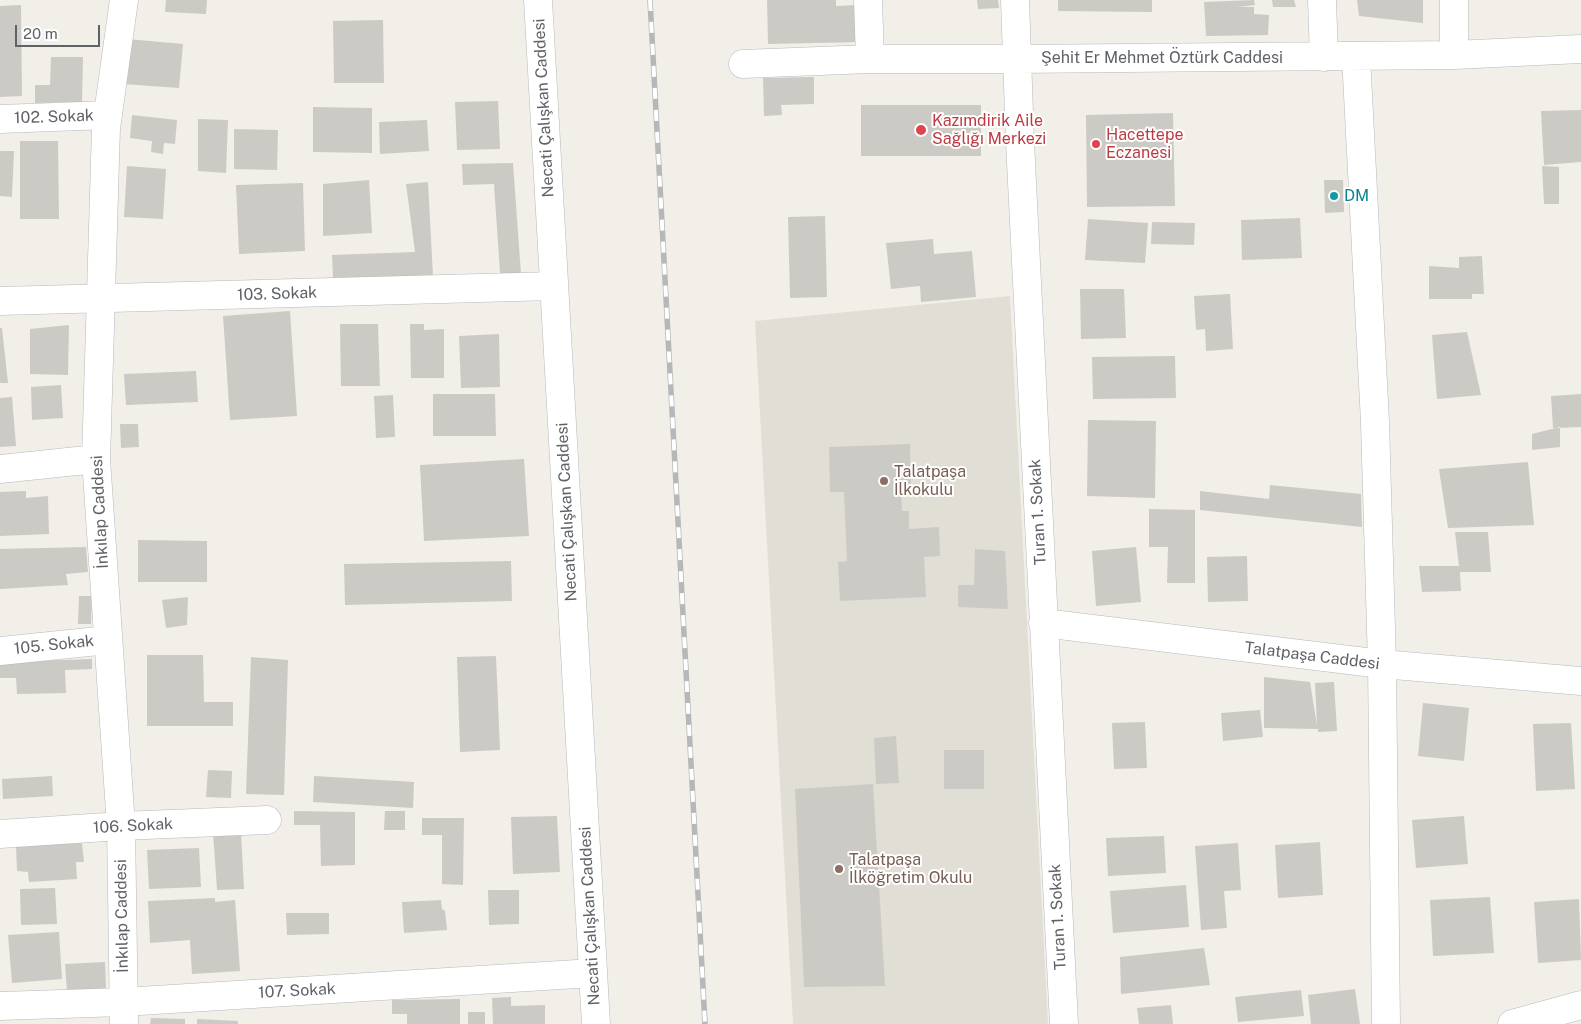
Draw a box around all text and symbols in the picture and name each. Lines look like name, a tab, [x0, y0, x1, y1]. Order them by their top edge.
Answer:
scale bar	[18, 15, 102, 47]
street label: Necati Çalışkan Caddesi	[530, 18, 558, 198]
text: 20 m	[23, 25, 58, 42]
street label: Şehit Er Mehmet Öztürk Caddesi	[1041, 48, 1283, 68]
street label: 102. Sokak	[14, 106, 94, 128]
place label: Kazımdirik Aile Sağlığı Merkezi	[932, 111, 1046, 149]
marker: Kazımdirik Aile Sağlığı Merkezi	[914, 123, 928, 137]
place label: Hacettepe Eczanesi	[1106, 125, 1183, 163]
marker: Hacettepe Eczanesi	[1090, 138, 1102, 150]
place label: DM	[1344, 186, 1369, 206]
marker: DM	[1328, 190, 1340, 202]
street label: 103. Sokak	[237, 283, 317, 305]
street label: Necati Çalışkan Caddesi	[553, 422, 581, 602]
street label: İnkılap Caddesi	[87, 455, 113, 569]
street label: Turan 1. Sokak	[1026, 458, 1050, 566]
place label: Talatpaşa İlkokulu	[894, 462, 966, 500]
marker: Talatpaşa İlkokulu	[878, 475, 890, 487]
street label: 105. Sokak	[13, 631, 95, 659]
street label: Talatpaşa Caddesi	[1243, 638, 1381, 674]
street label: 106. Sokak	[93, 814, 173, 838]
street label: Necati Çalışkan Caddesi	[576, 826, 604, 1006]
place label: Talatpaşa İlköğretim Okulu	[849, 850, 972, 888]
street label: İnkılap Caddesi	[111, 859, 133, 973]
marker: Talatpaşa İlköğretim Okulu	[833, 863, 845, 875]
street label: Turan 1. Sokak	[1046, 863, 1070, 971]
street label: 107. Sokak	[258, 979, 336, 1003]

